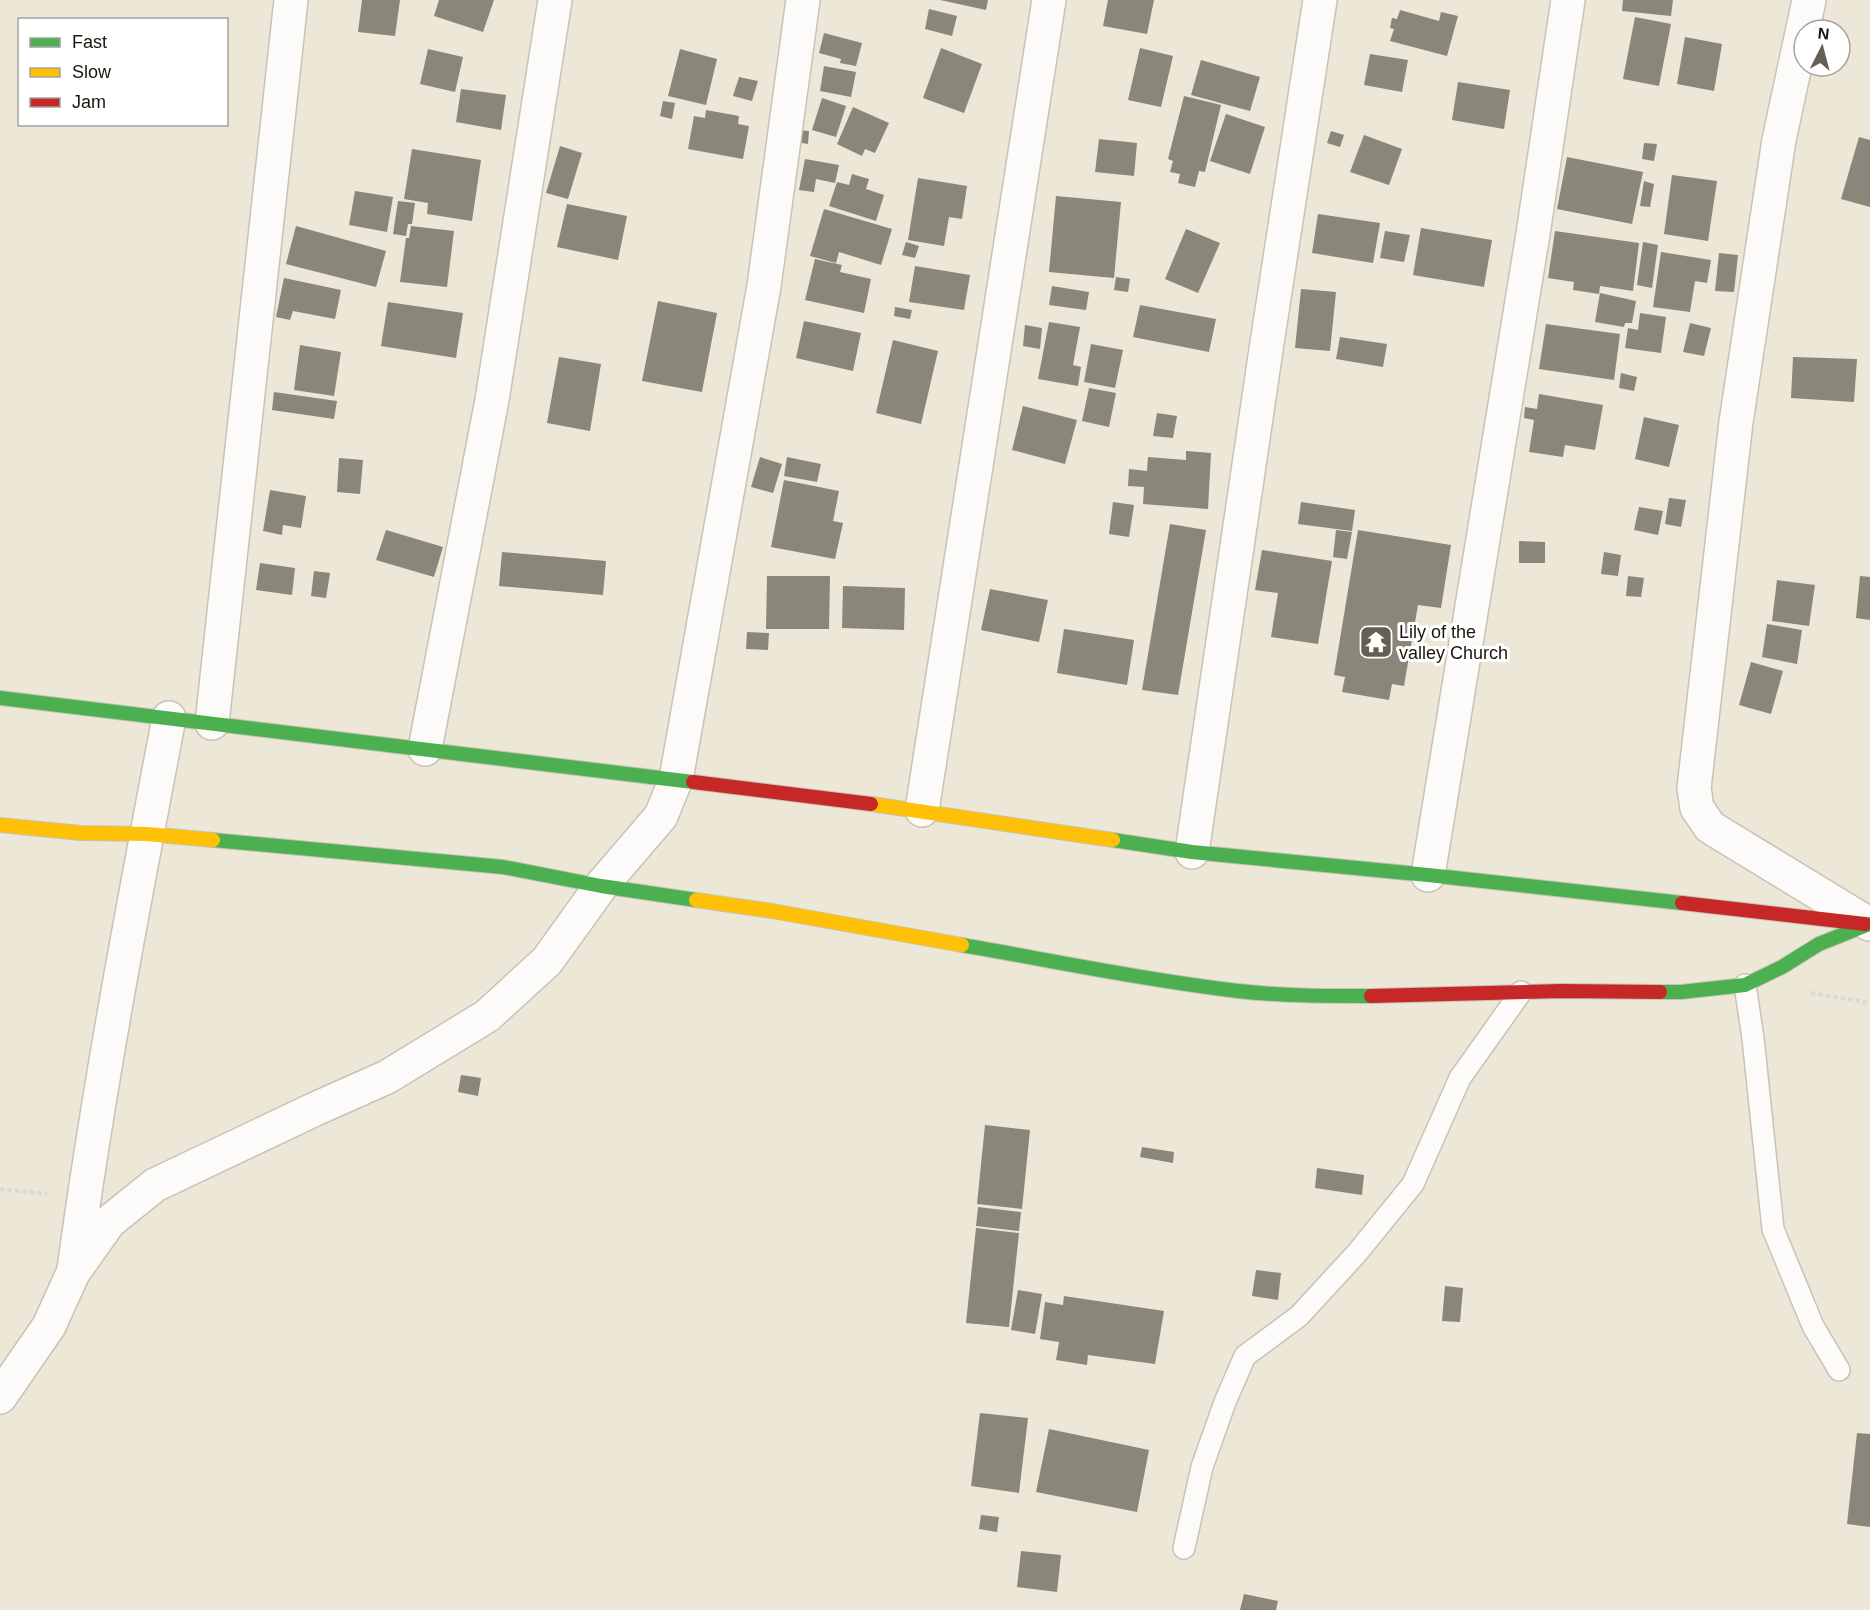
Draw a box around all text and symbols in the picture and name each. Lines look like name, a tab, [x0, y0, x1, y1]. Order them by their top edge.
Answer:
legend	[18, 18, 228, 126]
north arrow	[1792, 18, 1852, 78]
text: N	[1817, 25, 1830, 43]
text: Fast	[72, 32, 107, 52]
text: Slow	[72, 62, 112, 82]
text: Jam	[72, 92, 106, 112]
place label: Lily of the valley Church	[1399, 622, 1508, 663]
temple icon: Lily of the valley Church	[1358, 624, 1394, 660]

